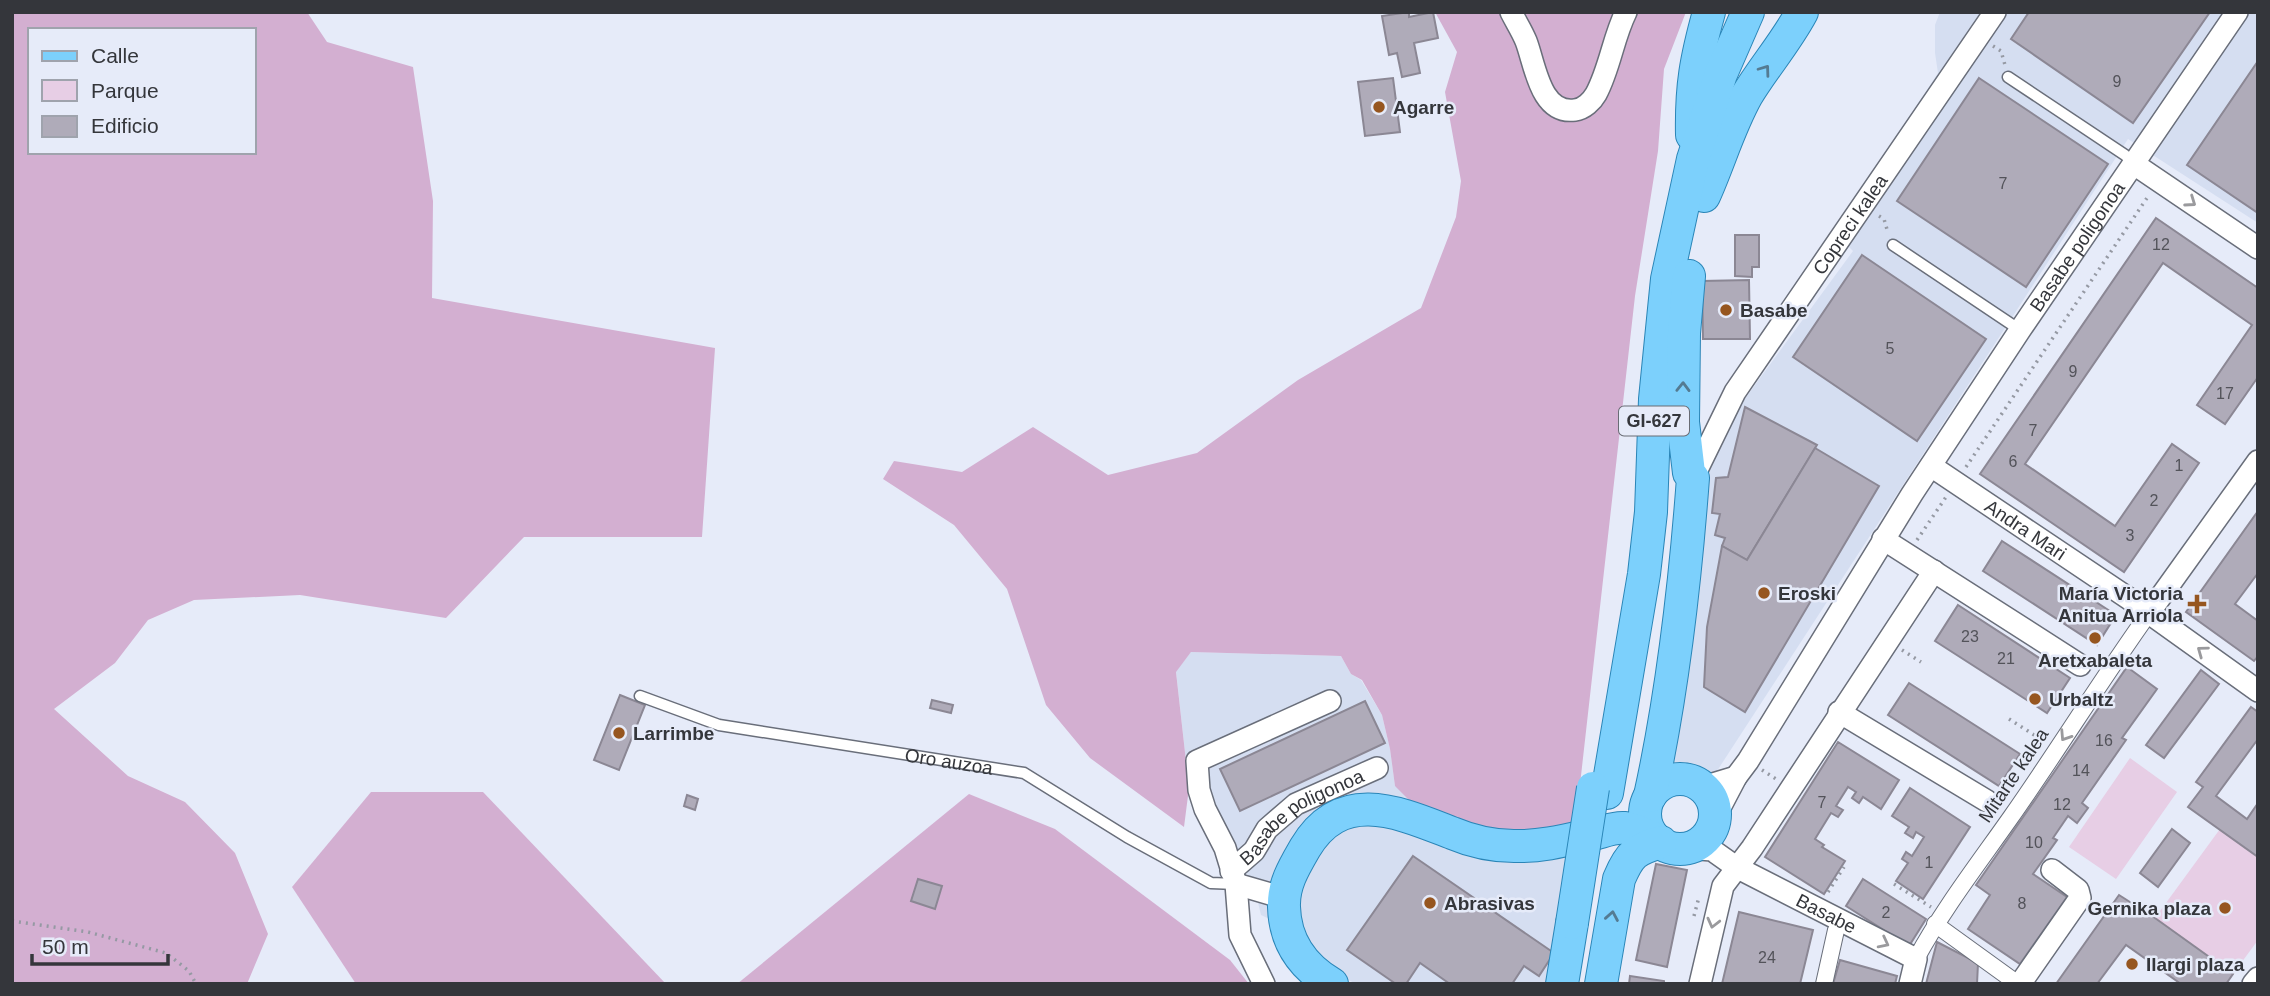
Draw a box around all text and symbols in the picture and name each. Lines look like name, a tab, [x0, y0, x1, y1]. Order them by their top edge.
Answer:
legend	[28, 28, 256, 154]
text: Calle	[91, 44, 139, 67]
one-way arrow	[1757, 65, 1770, 78]
house number: 9	[2113, 73, 2122, 90]
text: Parque	[91, 79, 159, 102]
place label: Agarre	[1393, 97, 1454, 118]
marker: Agarre	[1371, 99, 1387, 115]
text: Edificio	[91, 114, 159, 137]
street label: Copreci kalea	[1809, 170, 1892, 278]
house number: 7	[1999, 175, 2008, 192]
street label: Basabe poligonoa	[2026, 178, 2129, 316]
one-way arrow	[2183, 194, 2196, 206]
house number: 12	[2152, 236, 2170, 253]
place label: Basabe	[1740, 300, 1808, 321]
marker: Basabe	[1718, 302, 1734, 318]
house number: 5	[1886, 340, 1895, 357]
house number: 9	[2069, 363, 2078, 380]
one-way arrow	[1675, 381, 1691, 391]
house number: 17	[2216, 385, 2234, 402]
road number: GI-627	[1619, 407, 1689, 436]
house number: 7	[2029, 422, 2038, 439]
house number: 6	[2009, 453, 2018, 470]
house number: 1	[2175, 457, 2184, 474]
house number: 2	[2150, 492, 2159, 509]
street label: Andra Mari	[1981, 495, 2070, 564]
house number: 3	[2126, 527, 2135, 544]
place label: Eroski	[1778, 583, 1836, 604]
place label: María Victoria Anitua Arriola	[2058, 583, 2183, 626]
marker: Eroski	[1756, 585, 1772, 601]
marker: María Victoria Anitua Arriola	[2189, 596, 2205, 612]
house number: 23	[1961, 628, 1979, 645]
marker: Aretxabaleta	[2087, 630, 2103, 646]
one-way arrow	[2197, 646, 2210, 659]
house number: 21	[1997, 650, 2015, 667]
place label: Aretxabaleta	[2038, 650, 2152, 671]
place label: Urbaltz	[2049, 689, 2113, 710]
marker: Urbaltz	[2027, 691, 2043, 707]
place label: Larrimbe	[633, 723, 714, 744]
street label: Mitarte kalea	[1974, 724, 2053, 826]
marker: Larrimbe	[611, 725, 627, 741]
one-way arrow	[2060, 728, 2073, 741]
house number: 16	[2095, 732, 2113, 749]
street label: Oro auzoa	[903, 744, 995, 779]
house number: 14	[2072, 762, 2090, 779]
street label: Basabe poligonoa	[1236, 765, 1367, 870]
house number: 7	[1818, 794, 1827, 811]
house number: 12	[2053, 796, 2071, 813]
house number: 10	[2025, 834, 2043, 851]
house number: 1	[1925, 854, 1934, 871]
street label: Basabe	[1793, 890, 1860, 938]
place label: Abrasivas	[1444, 893, 1535, 914]
marker: Abrasivas	[1422, 895, 1438, 911]
house number: 8	[2018, 895, 2027, 912]
place label: Gernika plaza	[2087, 898, 2211, 919]
marker: Gernika plaza	[2217, 900, 2233, 916]
house number: 2	[1882, 904, 1891, 921]
one-way arrow	[1603, 910, 1618, 922]
one-way arrow	[1707, 917, 1721, 929]
scale bar	[32, 922, 168, 966]
text: 50 m	[42, 935, 89, 958]
one-way arrow	[1877, 935, 1889, 948]
house number: 24	[1758, 949, 1776, 966]
place label: Ilargi plaza	[2146, 954, 2245, 975]
marker: Ilargi plaza	[2124, 956, 2140, 972]

